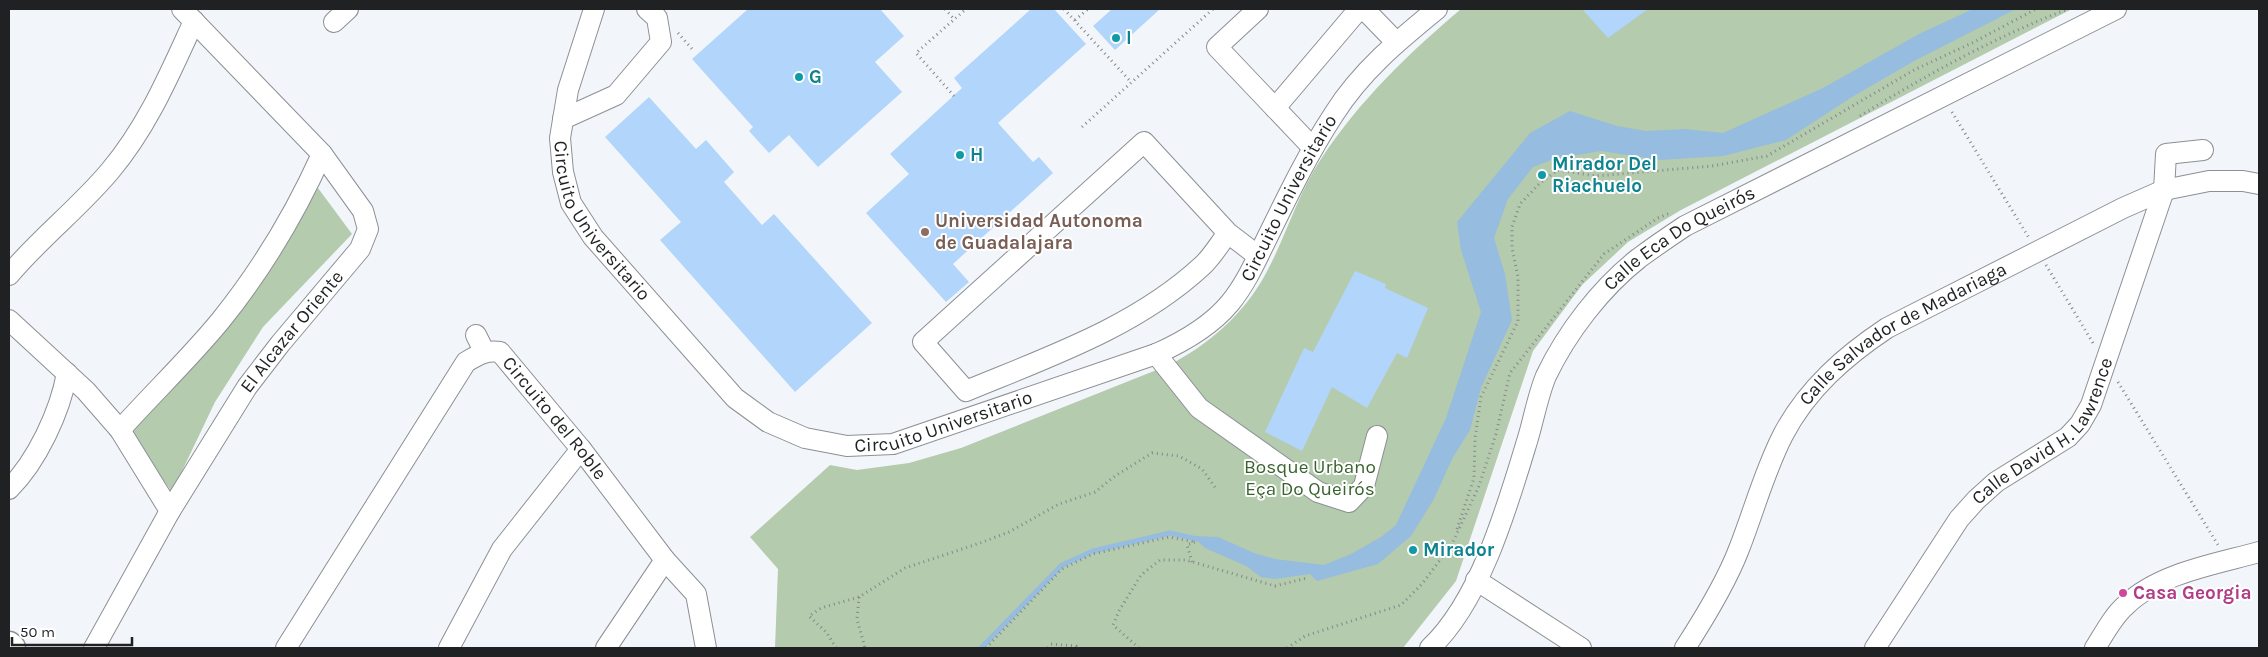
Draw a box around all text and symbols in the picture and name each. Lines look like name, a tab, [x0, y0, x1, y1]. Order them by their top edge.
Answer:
place label: I	[1126, 27, 1132, 49]
marker: I	[1110, 32, 1122, 44]
place label: G	[809, 66, 822, 88]
marker: G	[793, 71, 805, 83]
street label: Circuito Universitario	[1236, 111, 1342, 285]
street label: Circuito Universitario	[549, 140, 655, 305]
place label: H	[970, 144, 983, 166]
marker: H	[954, 149, 966, 161]
place label: Mirador Del Riachuelo	[1552, 153, 1657, 197]
marker: Mirador Del Riachuelo	[1536, 169, 1548, 181]
street label: Calle Eca Do Queirós	[1599, 182, 1759, 295]
place label: Universidad Autonoma de Guadalajara	[935, 210, 1143, 254]
marker: Universidad Autonoma de Guadalajara	[919, 226, 931, 238]
street label: Calle Salvador de Madariaga	[1795, 258, 2010, 410]
street label: El Alcazar Oriente	[236, 266, 348, 397]
street label: Circuito del Roble	[498, 352, 611, 484]
street label: Calle David H. Lawrence	[1967, 355, 2117, 509]
street label: Circuito Universitario	[854, 386, 1035, 457]
park label: Bosque Urbano Eça Do Queirós	[1244, 456, 1376, 500]
place label: Mirador	[1423, 539, 1495, 561]
marker: Mirador	[1407, 544, 1419, 556]
place label: Casa Georgia	[2133, 582, 2252, 604]
marker: Casa Georgia	[2117, 587, 2129, 599]
scale bar	[12, 614, 132, 646]
text: 50 m	[20, 623, 55, 641]

